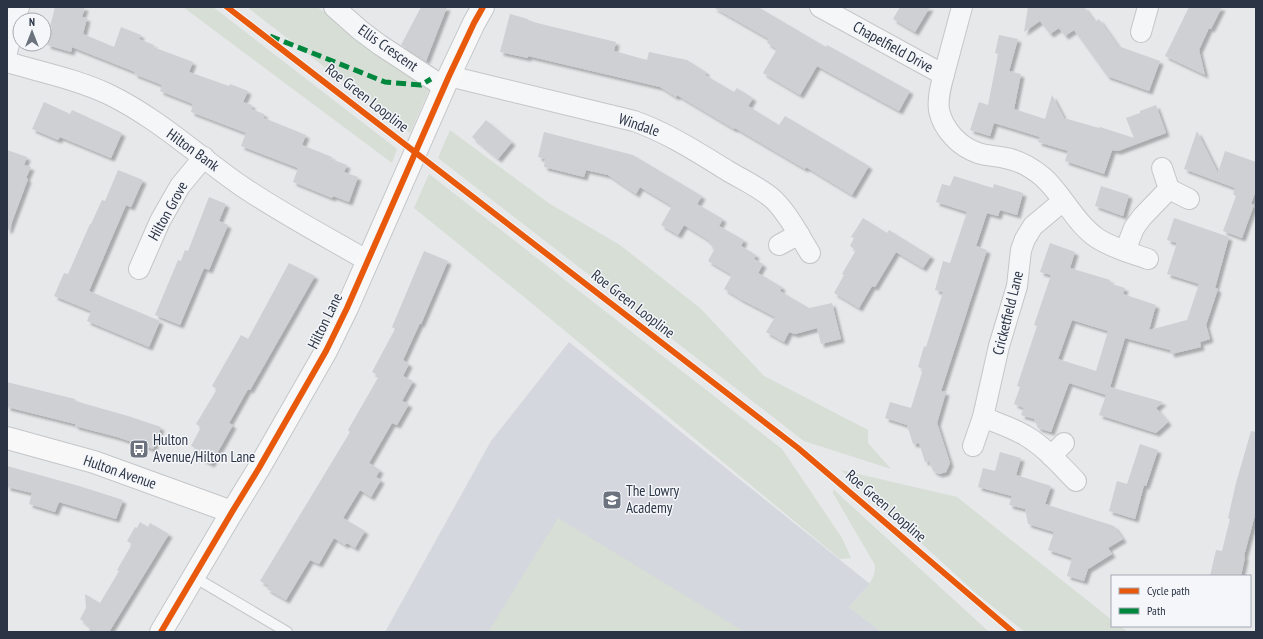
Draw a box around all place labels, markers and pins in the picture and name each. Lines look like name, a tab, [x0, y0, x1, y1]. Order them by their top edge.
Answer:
place label: Hulton Avenue/Hilton Lane	[153, 430, 255, 466]
bus stop icon: Hulton Avenue/Hilton Lane	[128, 438, 150, 460]
place label: The Lowry Academy	[626, 481, 680, 517]
school or university icon: The Lowry Academy	[601, 489, 623, 511]

